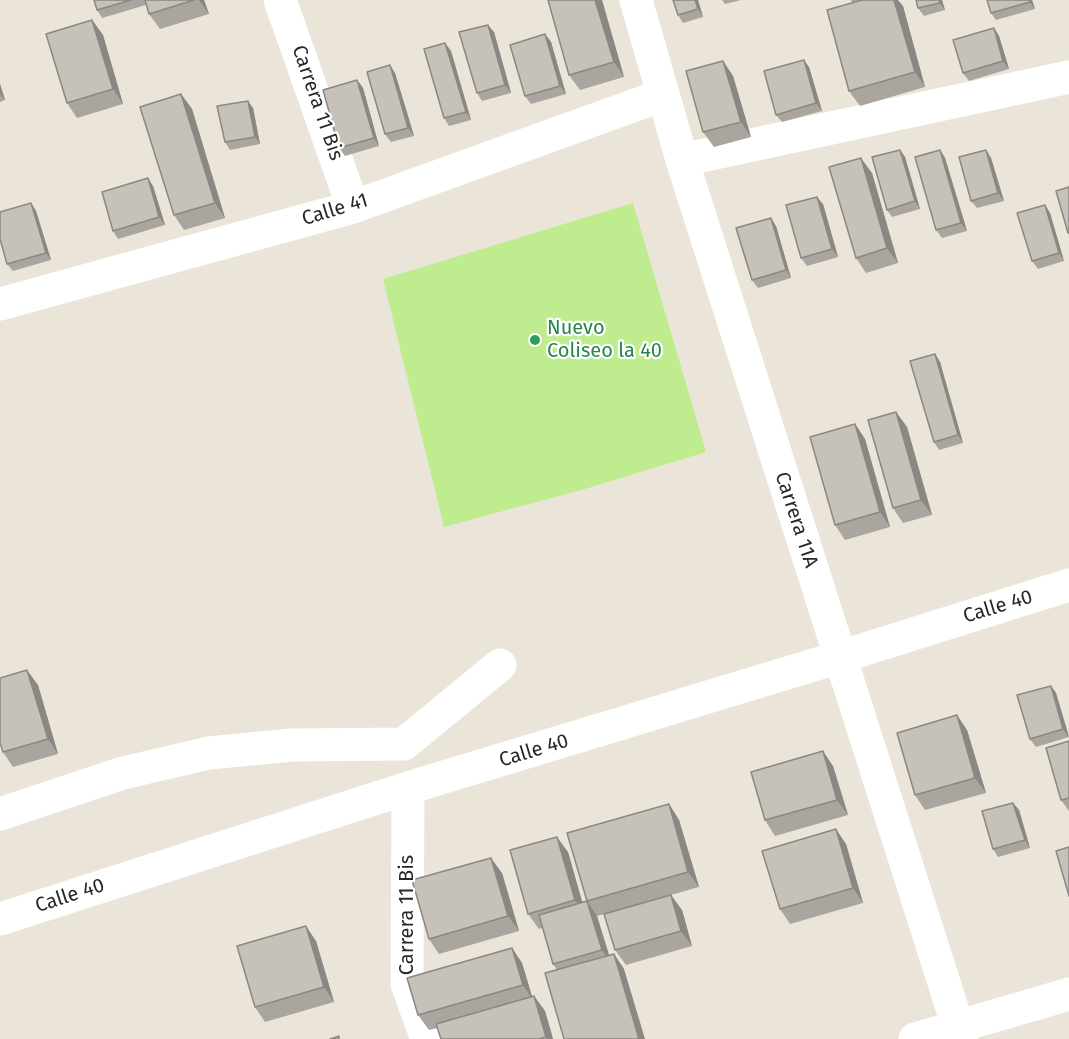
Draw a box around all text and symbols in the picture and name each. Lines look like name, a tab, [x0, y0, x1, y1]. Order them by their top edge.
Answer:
street label: Carrera 11 Bis	[286, 42, 348, 164]
street label: Calle 41	[299, 189, 371, 231]
place label: Nuevo Coliseo la 40	[547, 316, 662, 363]
marker: Nuevo Coliseo la 40	[528, 333, 542, 347]
street label: Carrera 11A	[769, 469, 823, 571]
street label: Calle 40	[960, 585, 1036, 629]
street label: Calle 40	[496, 729, 572, 773]
street label: Carrera 11 Bis	[395, 855, 419, 975]
street label: Calle 40	[32, 874, 108, 918]

